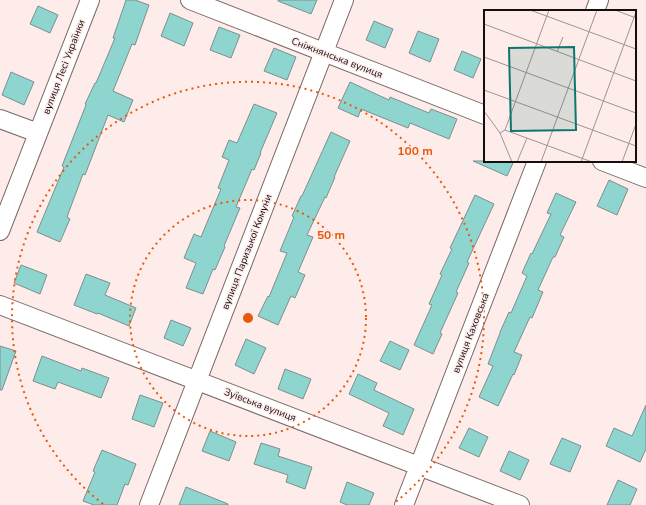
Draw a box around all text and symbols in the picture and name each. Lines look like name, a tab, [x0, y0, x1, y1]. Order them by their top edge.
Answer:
inset map	[484, 10, 636, 162]
street label: вулиця Лесі Українки	[39, 17, 89, 116]
street label: Сніжнянська вулиця	[289, 34, 385, 82]
text: 100 m	[397, 143, 433, 159]
street label: вулиця Паризької Комуни	[219, 192, 276, 312]
text: 50 m	[317, 227, 345, 243]
street label: вулиця Каховська	[449, 291, 493, 375]
centre of rings	[241, 311, 255, 325]
street label: Зуївська вулиця	[222, 385, 298, 425]

